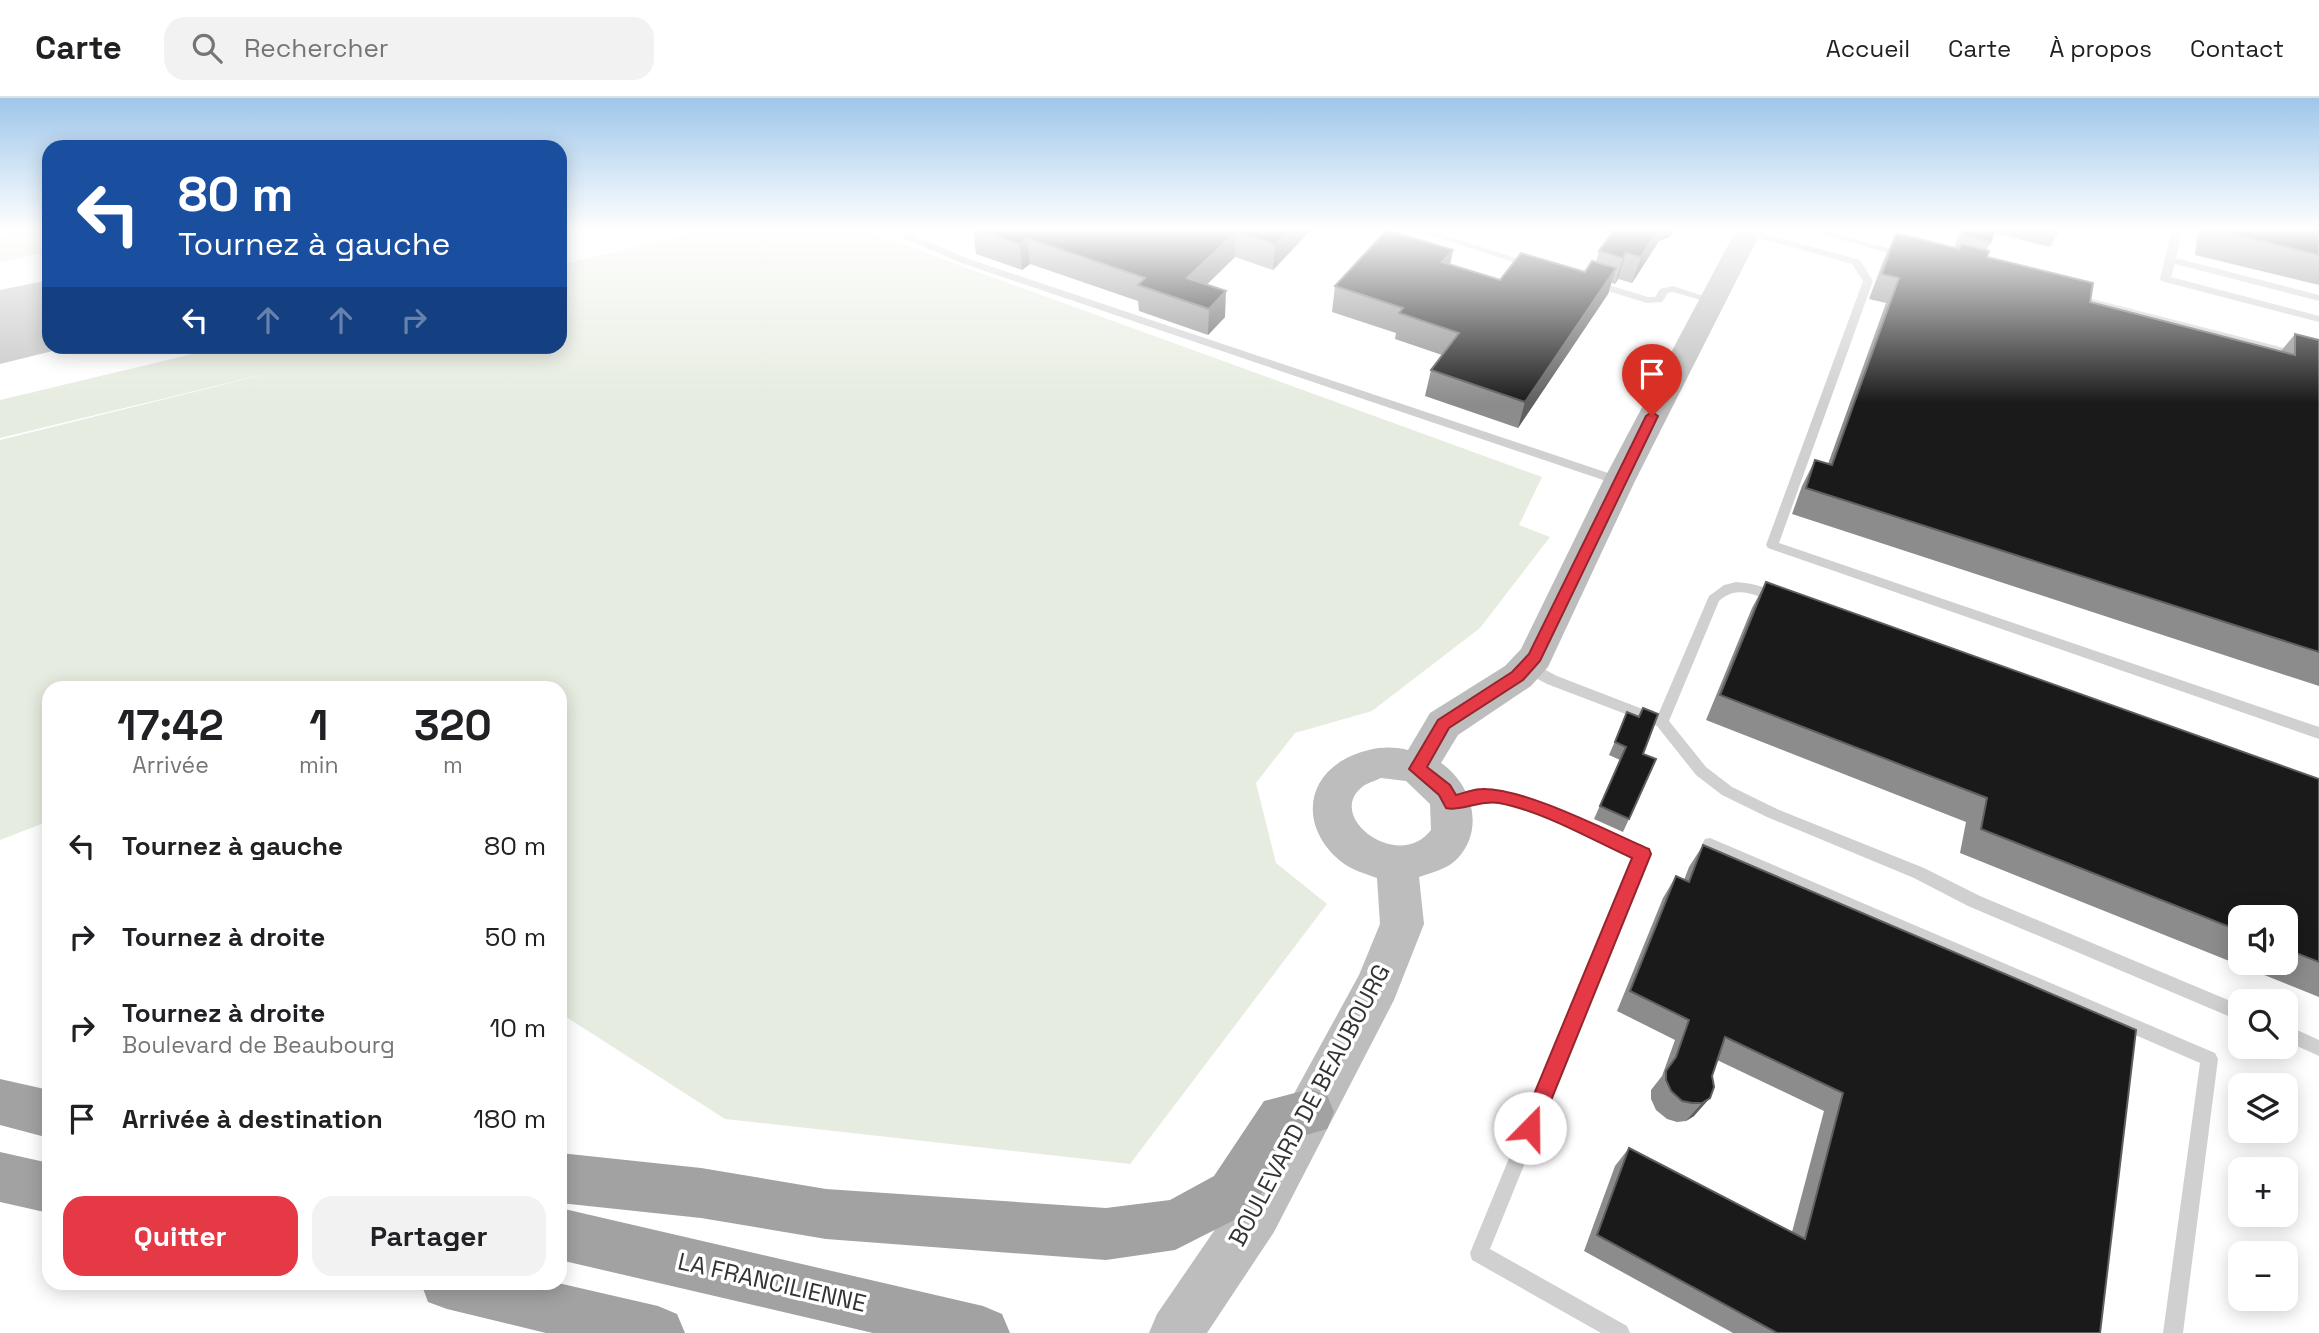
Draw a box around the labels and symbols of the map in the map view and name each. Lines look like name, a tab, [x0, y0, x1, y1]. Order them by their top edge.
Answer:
pin	[1622, 344, 1682, 416]
street label: BOULEVARD DE BEAUBOURG	[1221, 959, 1397, 1251]
position arrow	[1493, 1091, 1567, 1165]
street label: LA FRANCILIENNE	[675, 1245, 869, 1319]

